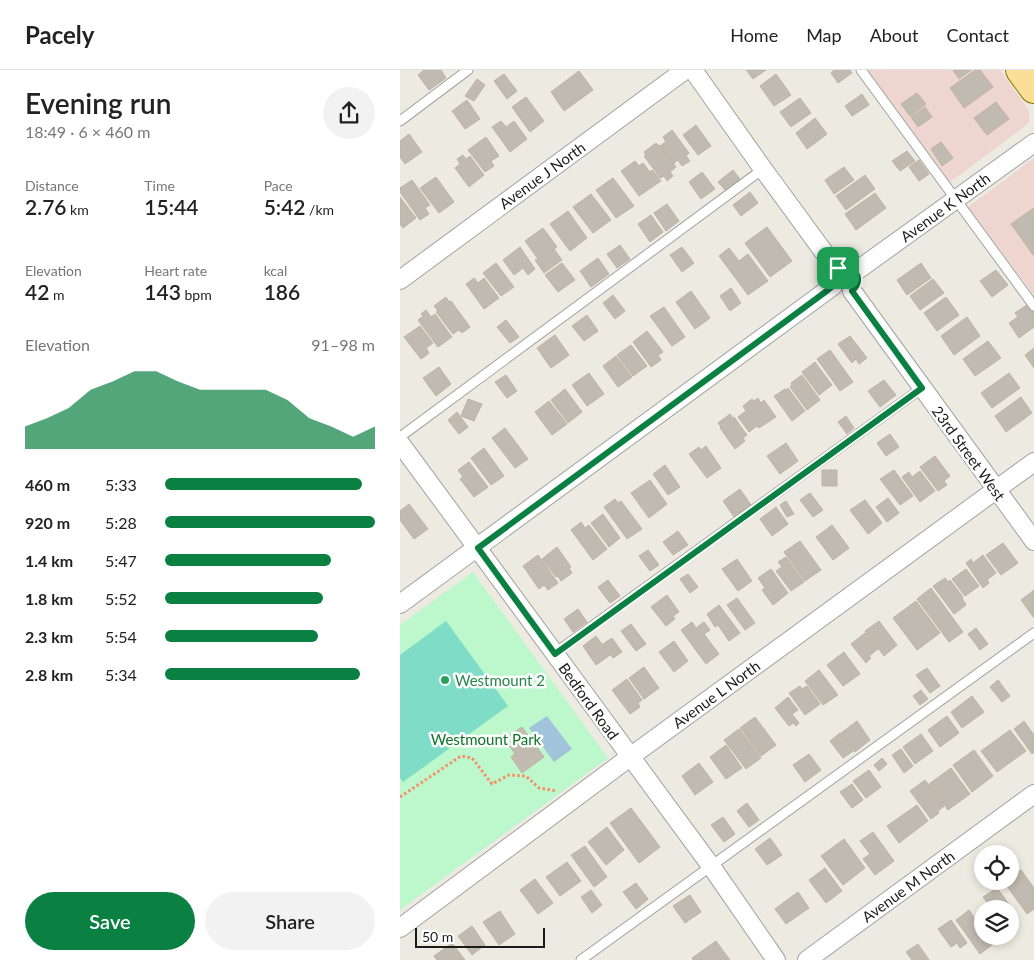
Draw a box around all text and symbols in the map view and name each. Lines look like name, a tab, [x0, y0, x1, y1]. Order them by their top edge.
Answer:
text: Pacely	[25, 20, 94, 49]
text: Home	[730, 24, 778, 46]
text: Map	[806, 24, 842, 46]
text: About	[870, 24, 919, 46]
text: Contact	[947, 24, 1009, 46]
text: Evening run	[25, 86, 171, 120]
button: share	[323, 87, 375, 139]
text: 18:49 · 6 × 460 m	[25, 122, 150, 141]
street label: Avenue J North	[495, 138, 589, 212]
street label: Avenue K North	[897, 169, 993, 245]
text: Distance	[25, 177, 79, 194]
text: Time	[144, 177, 175, 194]
text: Pace	[264, 177, 293, 194]
text: 2.76	[25, 194, 67, 219]
text: 15:44	[144, 194, 198, 219]
text: 5:42	[264, 194, 306, 219]
text: km	[67, 201, 89, 218]
text: /km	[306, 201, 334, 218]
pin	[817, 247, 859, 289]
icon: arrive	[824, 254, 852, 282]
text: Elevation	[25, 262, 82, 279]
text: Heart rate	[144, 262, 207, 279]
text: kcal	[264, 262, 287, 279]
text: 42	[25, 279, 49, 304]
text: 143	[144, 279, 181, 304]
text: 186	[264, 279, 300, 304]
text: m	[49, 286, 64, 303]
text: bpm	[181, 286, 212, 303]
text: Elevation	[25, 335, 90, 354]
text: 91–98 m	[311, 335, 375, 354]
street label: 23rd Street West	[929, 402, 1010, 504]
text: 460 m	[25, 475, 70, 494]
text: 5:33	[105, 475, 137, 494]
text: 920 m	[25, 513, 70, 532]
text: 5:28	[105, 513, 137, 532]
text: 1.4 km	[25, 551, 73, 570]
text: 5:47	[105, 551, 137, 570]
text: 1.8 km	[25, 589, 73, 608]
text: 5:52	[105, 589, 137, 608]
text: 2.3 km	[25, 627, 73, 646]
text: 5:54	[105, 627, 137, 646]
street label: Avenue L North	[669, 656, 763, 732]
street label: Bedford Road	[555, 659, 623, 743]
text: 2.8 km	[25, 665, 73, 684]
text: 5:34	[105, 665, 137, 684]
place label: Westmount 2	[455, 671, 545, 689]
marker: Westmount 2	[439, 674, 451, 686]
park label: Westmount Park	[431, 730, 542, 748]
map controls	[974, 845, 1019, 945]
button: locate	[974, 845, 1019, 890]
street label: Avenue M North	[858, 846, 958, 926]
button: Save	[25, 892, 195, 950]
button: Share	[205, 892, 375, 950]
button: layers	[974, 900, 1019, 945]
scale bar	[415, 925, 545, 948]
text: 50 m	[422, 928, 453, 945]

